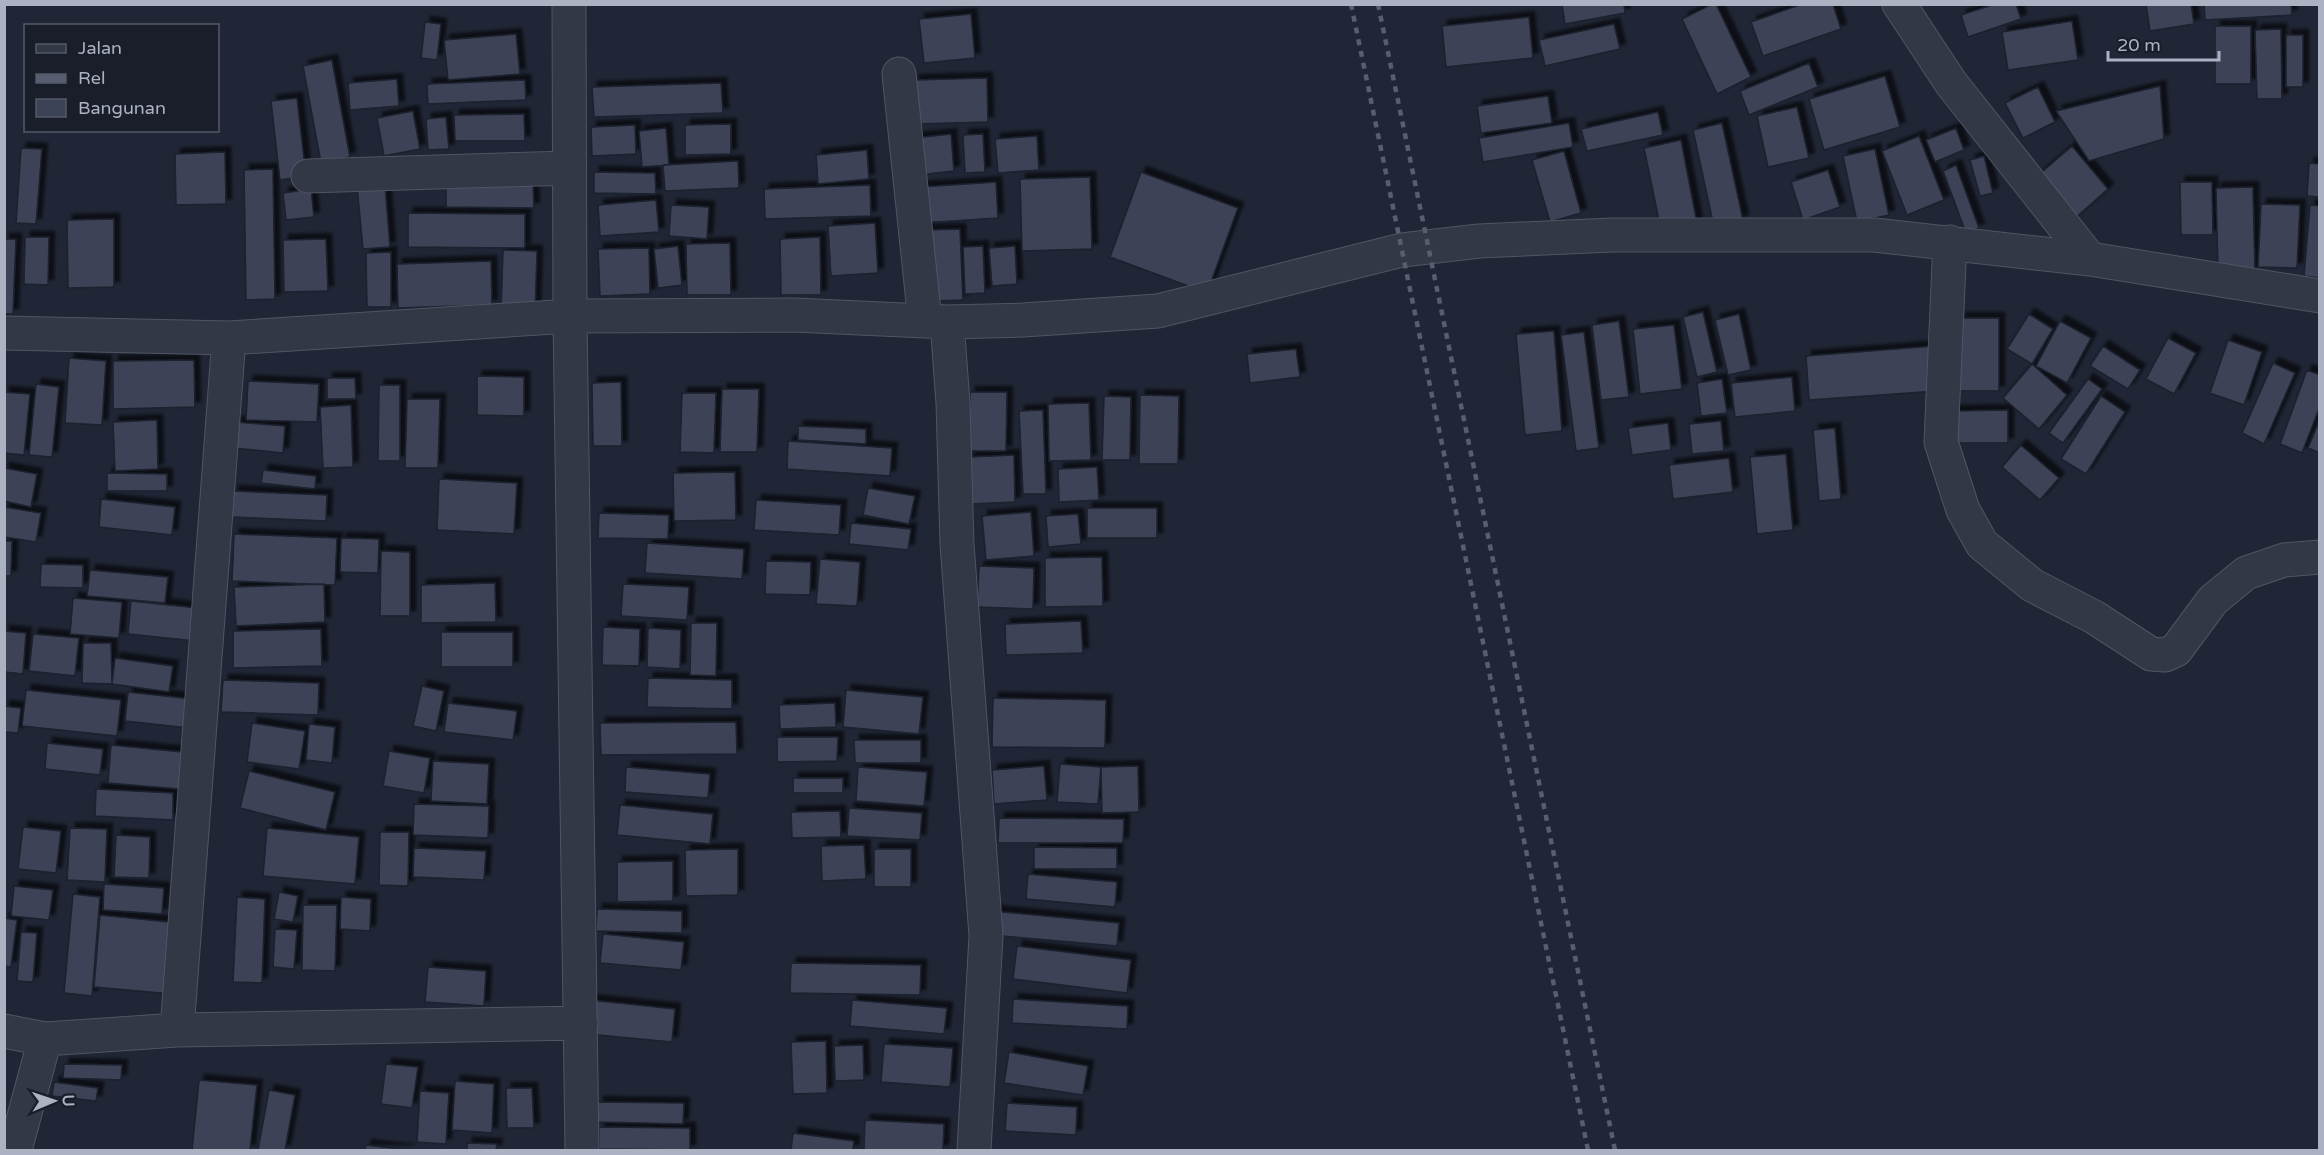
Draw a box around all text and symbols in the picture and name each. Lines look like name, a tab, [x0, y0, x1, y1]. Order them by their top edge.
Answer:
legend	[24, 24, 219, 132]
scale bar	[2108, 24, 2219, 62]
text: 20 m	[2117, 34, 2161, 56]
text: Jalan	[78, 37, 122, 59]
text: Rel	[78, 67, 106, 89]
text: Bangunan	[78, 97, 166, 119]
north arrow	[24, 1071, 84, 1131]
text: U	[58, 1094, 78, 1107]

